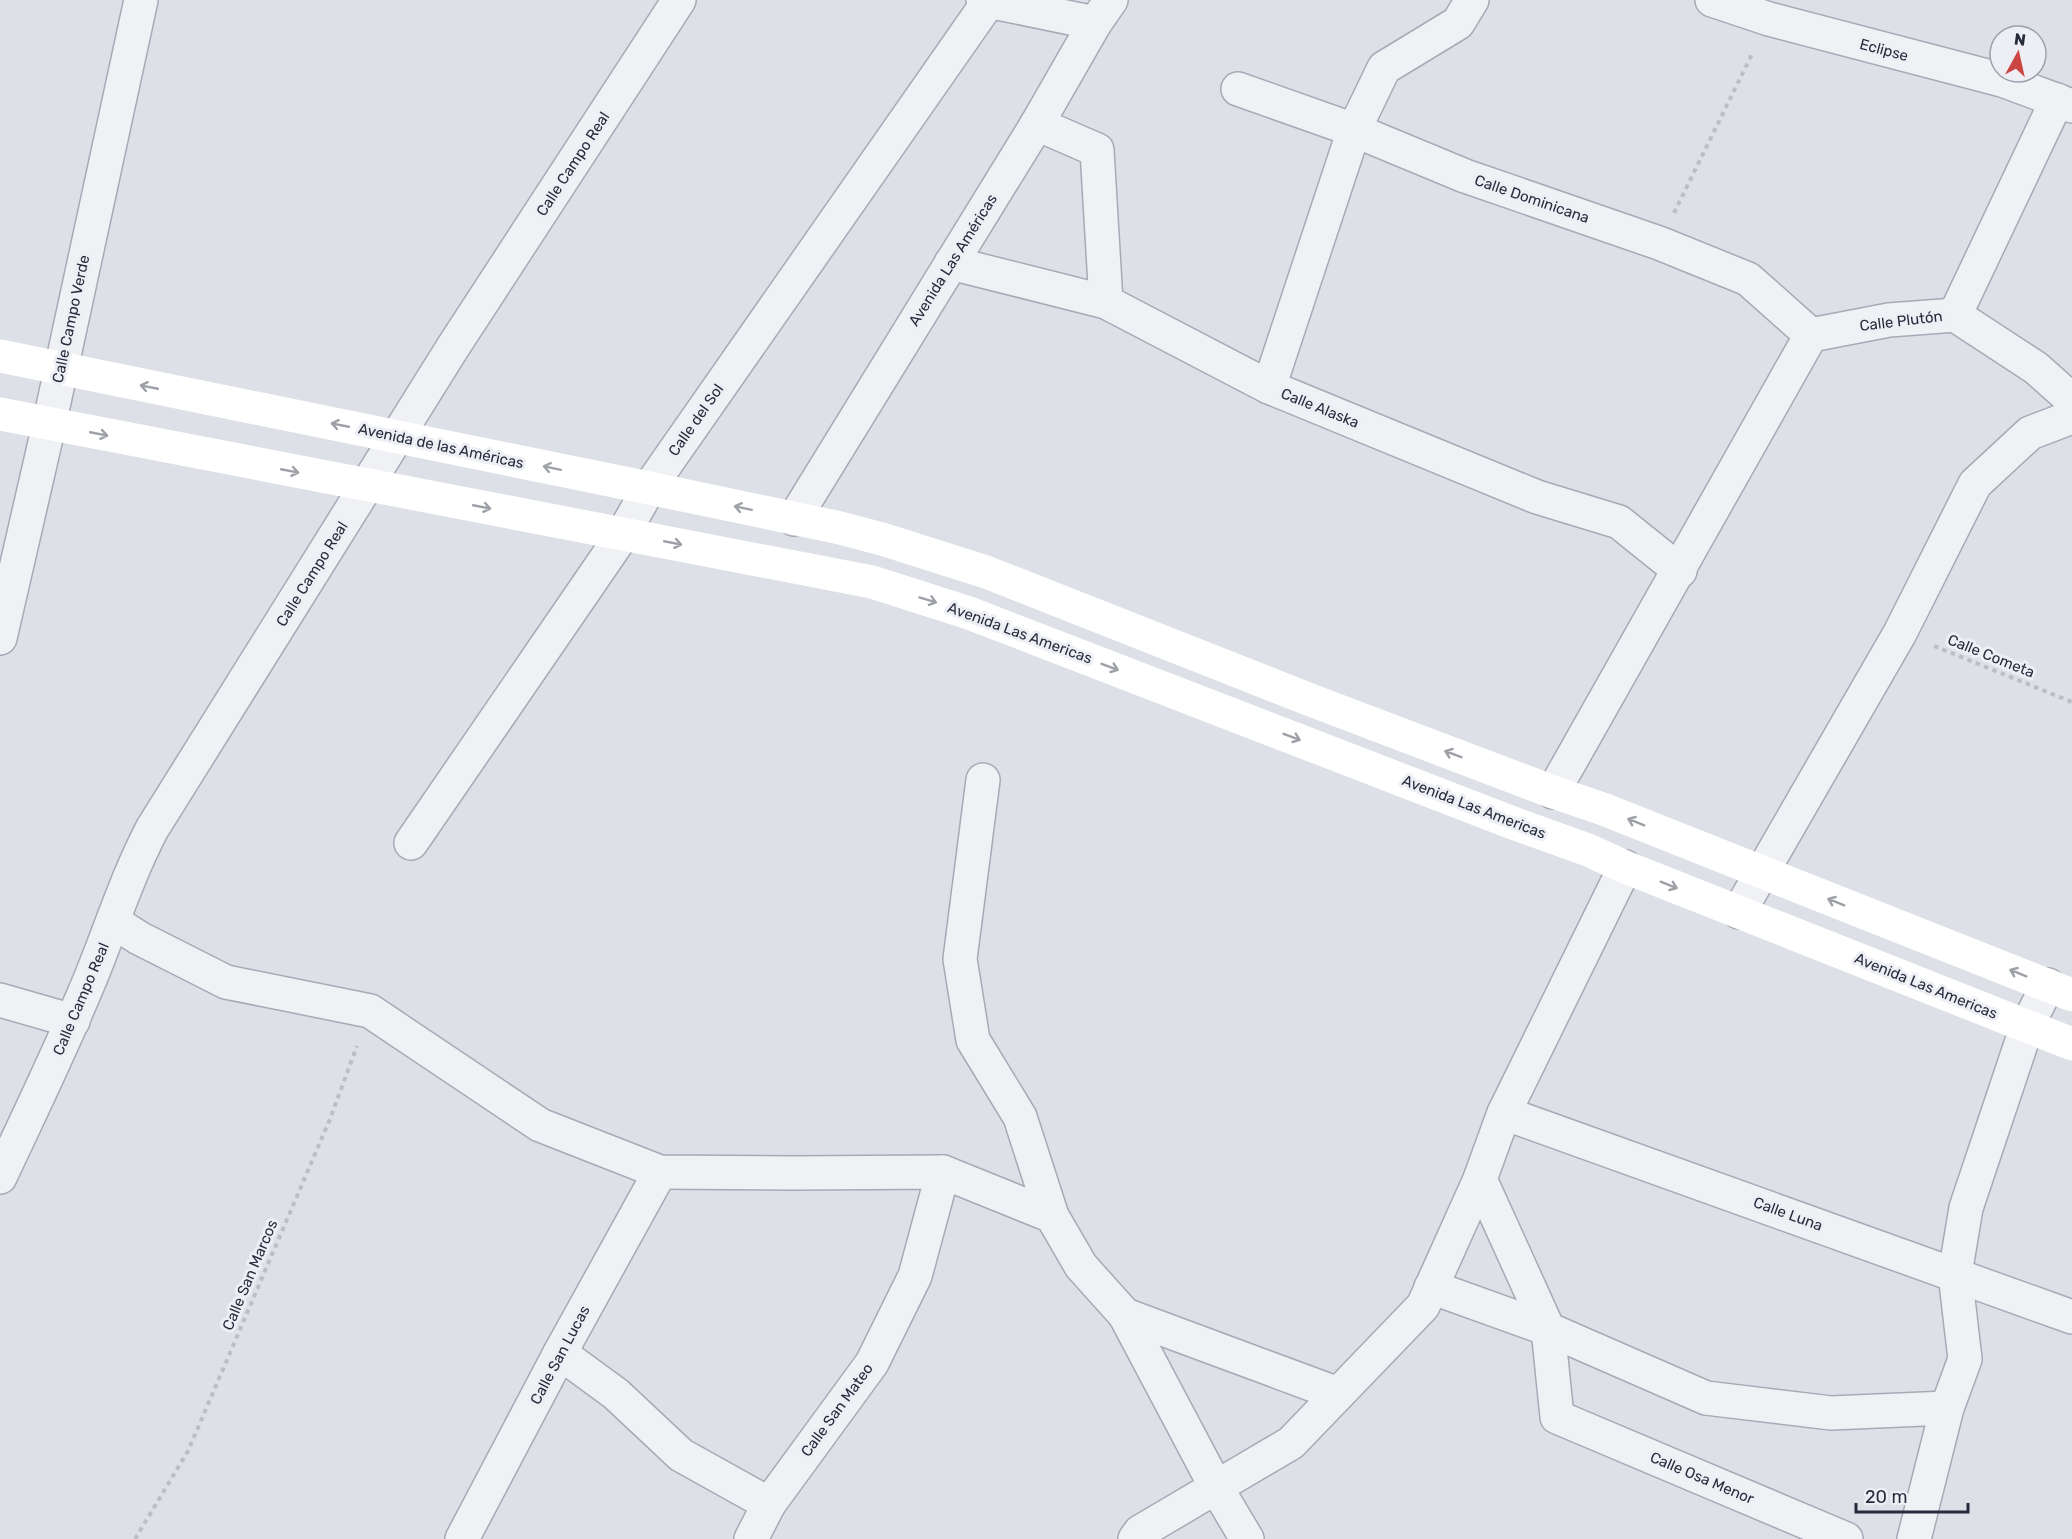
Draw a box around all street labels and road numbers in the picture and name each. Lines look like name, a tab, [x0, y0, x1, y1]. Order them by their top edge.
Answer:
street label: Eclipse	[1858, 35, 1910, 65]
street label: Calle Campo Real	[533, 109, 613, 219]
street label: Calle Dominicana	[1472, 171, 1592, 227]
street label: Avenida Las Américas	[905, 190, 1001, 329]
street label: Calle Campo Verde	[49, 253, 93, 385]
street label: Calle Plutón	[1858, 307, 1944, 335]
street label: Calle del Sol	[665, 380, 727, 460]
street label: Calle Alaska	[1278, 384, 1362, 432]
street label: Avenida de las Américas	[357, 420, 526, 472]
street label: Calle Campo Real	[272, 518, 352, 630]
street label: Avenida Las Americas	[945, 598, 1095, 668]
street label: Calle Cometa	[1945, 630, 2037, 682]
street label: Avenida Las Americas	[1400, 771, 1549, 843]
street label: Calle Campo Real	[49, 940, 113, 1058]
street label: Avenida Las Americas	[1852, 949, 2000, 1023]
street label: Calle Luna	[1751, 1193, 1825, 1235]
street label: Calle San Marcos	[219, 1217, 282, 1333]
street label: Calle San Lucas	[526, 1302, 594, 1408]
street label: Calle San Mateo	[797, 1360, 877, 1460]
street label: Calle Osa Menor	[1647, 1448, 1757, 1508]

